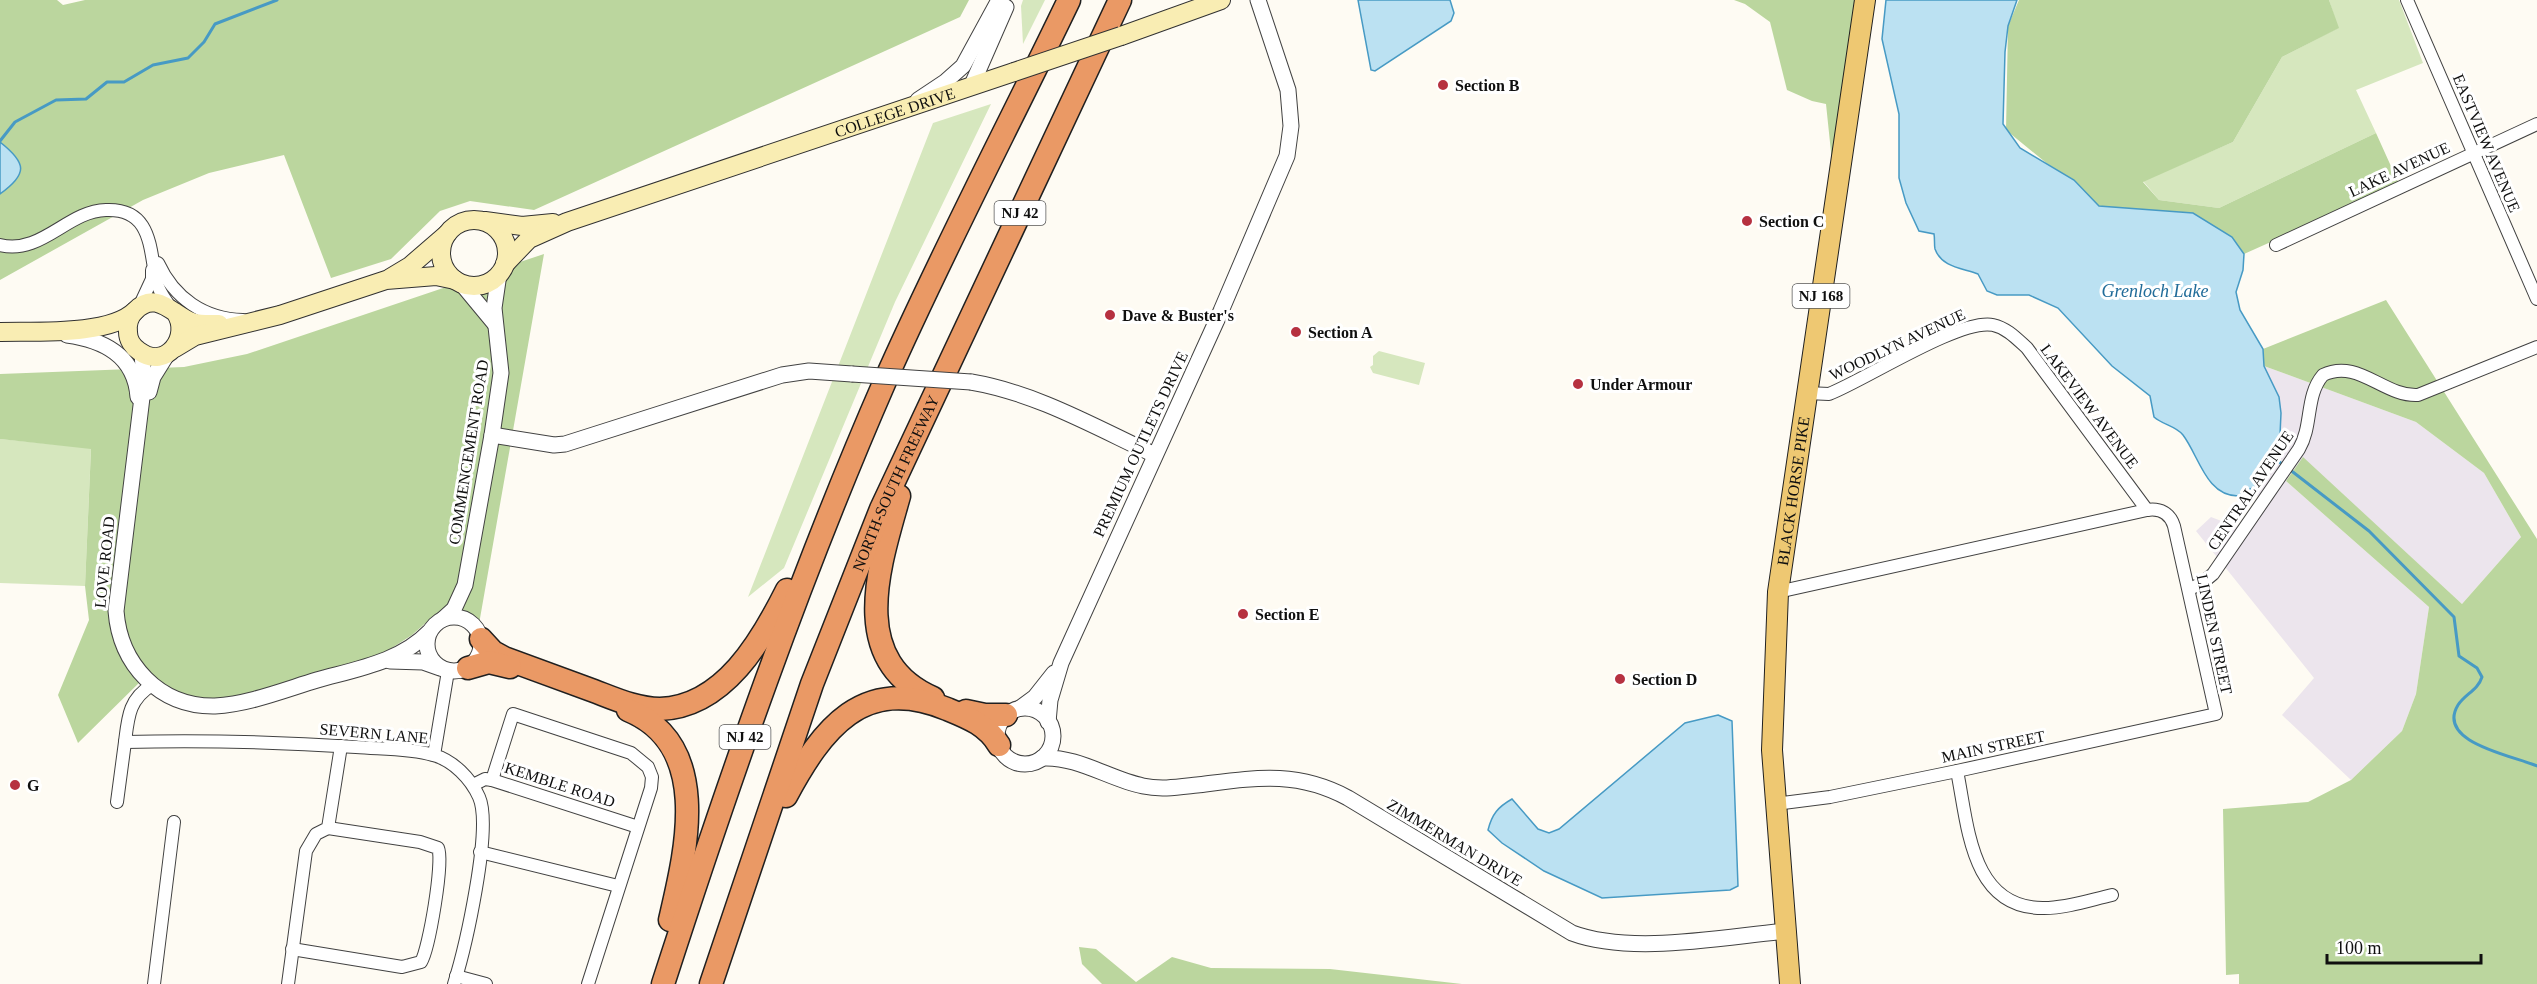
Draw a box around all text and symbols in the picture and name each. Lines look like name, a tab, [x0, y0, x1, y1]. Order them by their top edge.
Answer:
street label: EASTVIEW AVENUE	[2450, 72, 2523, 215]
place label: Section B	[1455, 77, 1520, 94]
marker: Section B	[1436, 78, 1450, 92]
street label: COLLEGE DRIVE	[833, 84, 957, 141]
street label: LAKE AVENUE	[2346, 139, 2452, 200]
road number: NJ 42	[994, 201, 1046, 225]
place label: Section C	[1759, 213, 1824, 230]
marker: Section C	[1740, 214, 1754, 228]
water label: Grenloch Lake	[2102, 281, 2208, 301]
road number: NJ 168	[1792, 284, 1850, 308]
street label: WOODLYN AVENUE	[1827, 306, 1968, 383]
place label: Dave & Buster's	[1122, 307, 1234, 324]
marker: Dave & Buster's	[1103, 308, 1117, 322]
place label: Section A	[1308, 324, 1373, 341]
marker: Section A	[1289, 325, 1303, 339]
street label: LAKEVIEW AVENUE	[2037, 341, 2142, 472]
street label: PREMIUM OUTLETS DRIVE	[1090, 349, 1191, 540]
street label: COMMENCEMENT ROAD	[445, 358, 492, 546]
place label: Under Armour	[1590, 376, 1692, 393]
marker: Under Armour	[1571, 377, 1585, 391]
street label: NORTH-SOUTH FREEWAY	[849, 392, 942, 574]
street label: BLACK HORSE PIKE	[1774, 415, 1813, 567]
street label: CENTRAL AVENUE	[2204, 427, 2297, 553]
street label: LOVE ROAD	[91, 515, 118, 609]
street label: LINDEN STREET	[2193, 573, 2236, 696]
place label: Section E	[1255, 606, 1319, 623]
marker: Section E	[1236, 607, 1250, 621]
place label: Section D	[1632, 671, 1697, 688]
marker: Section D	[1613, 672, 1627, 686]
street label: SEVERN LANE	[319, 720, 429, 747]
road number: NJ 42	[720, 725, 771, 749]
street label: MAIN STREET	[1940, 727, 2047, 766]
street label: KEMBLE ROAD	[502, 759, 617, 810]
place label: G	[27, 777, 40, 794]
marker: G	[8, 778, 22, 792]
street label: ZIMMERMAN DRIVE	[1384, 795, 1525, 889]
scale bar	[2327, 927, 2482, 965]
text: 100 m	[2336, 938, 2382, 958]

